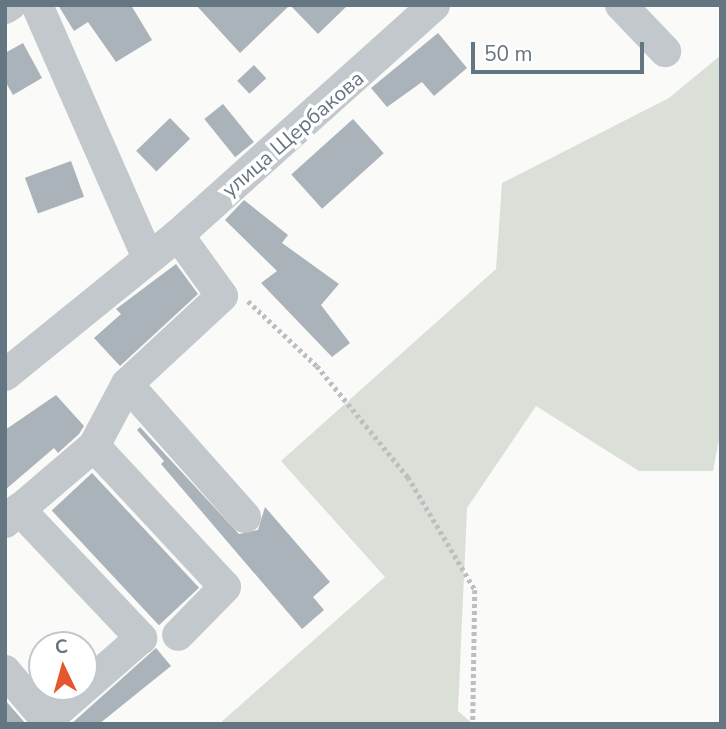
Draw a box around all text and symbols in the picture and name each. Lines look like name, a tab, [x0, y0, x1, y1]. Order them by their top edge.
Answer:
scale bar	[474, 28, 647, 72]
text: 50 m	[484, 40, 533, 68]
street label: улица Щербакова	[217, 66, 369, 202]
north arrow	[28, 631, 98, 701]
text: С	[54, 634, 69, 661]

